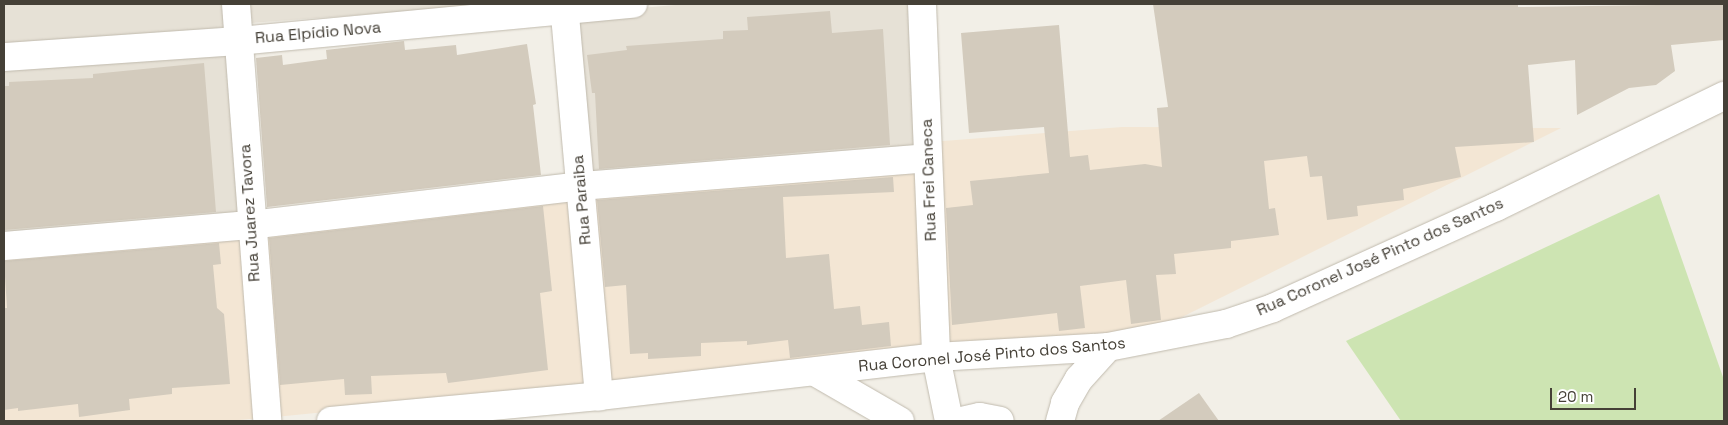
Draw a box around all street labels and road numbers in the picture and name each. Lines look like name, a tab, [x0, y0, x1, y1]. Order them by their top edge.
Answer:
street label: Rua Elpídio Nova	[254, 18, 382, 48]
street label: Rua Frei Caneca	[917, 118, 941, 242]
street label: Rua Juarez Tavora	[236, 143, 264, 283]
street label: Rua Paraiba	[569, 154, 595, 246]
street label: Rua Coronel José Pinto dos Santos	[1254, 194, 1506, 320]
street label: Rua Coronel José Pinto dos Santos	[858, 334, 1126, 376]

